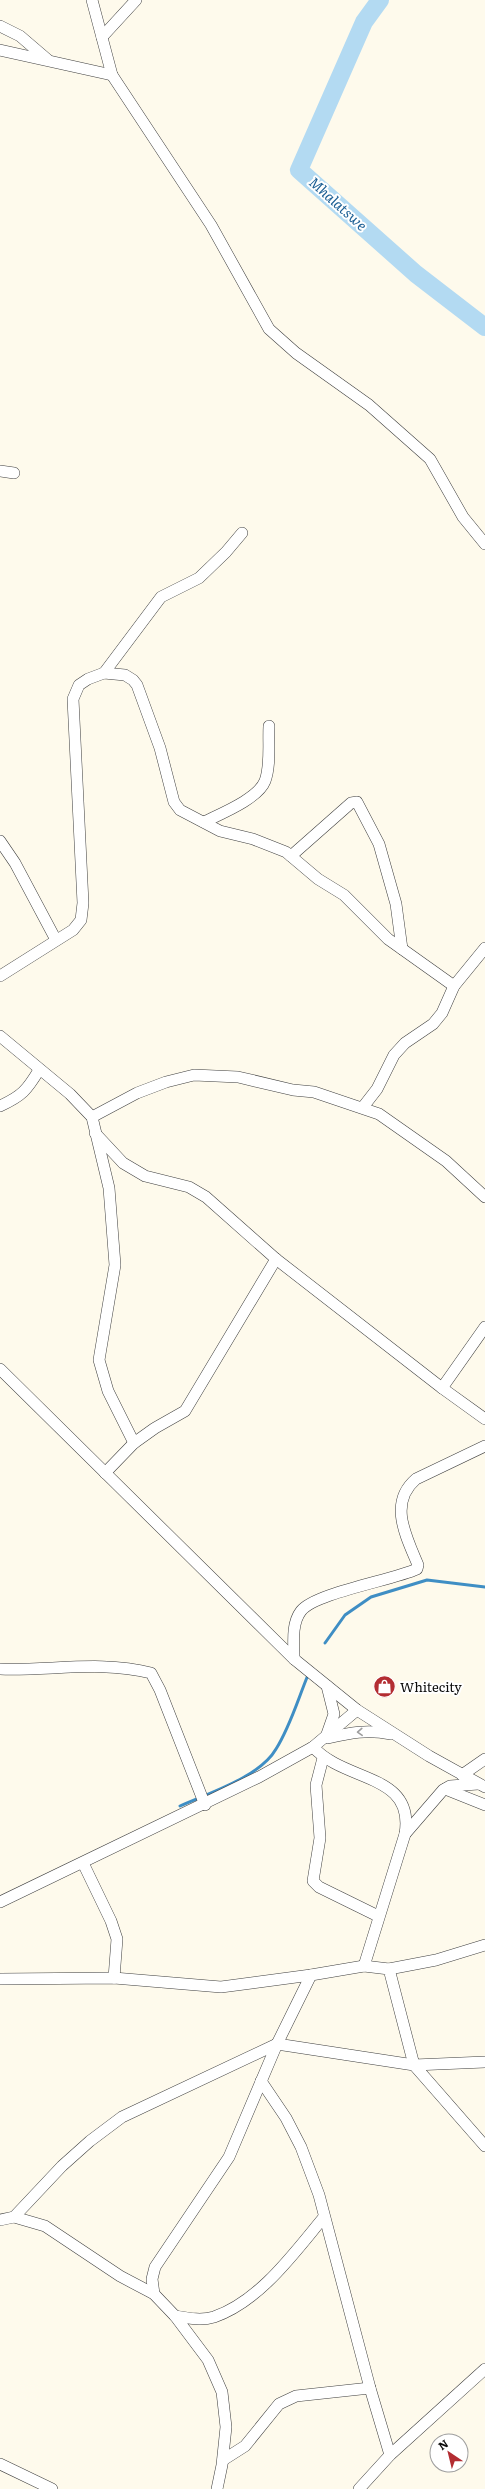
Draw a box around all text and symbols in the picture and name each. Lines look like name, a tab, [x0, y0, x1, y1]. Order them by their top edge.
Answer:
water label: Mhalatswe	[305, 172, 372, 235]
shop icon: Whitecity	[372, 1674, 398, 1700]
place label: Whitecity	[400, 1677, 462, 1696]
one-way arrow	[357, 1727, 363, 1736]
north arrow	[429, 2433, 469, 2473]
text: N	[434, 2435, 451, 2453]

